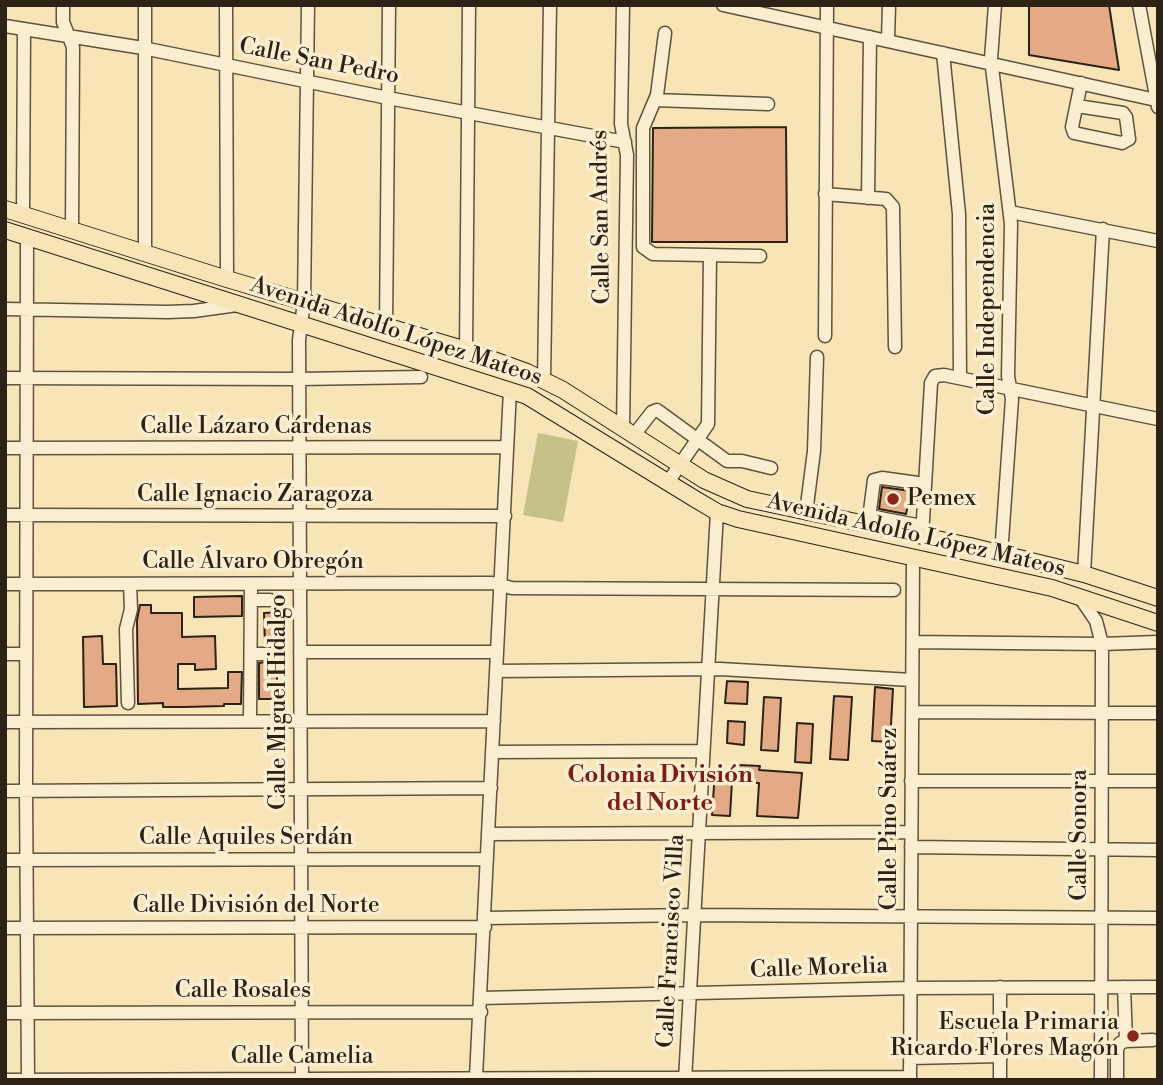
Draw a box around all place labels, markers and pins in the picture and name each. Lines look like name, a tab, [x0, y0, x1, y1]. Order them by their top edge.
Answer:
place label: Pemex	[907, 485, 976, 513]
marker: Pemex	[885, 491, 901, 507]
place label: Escuela Primaria Ricardo Flores Magón	[890, 1009, 1119, 1063]
marker: Escuela Primaria Ricardo Flores Magón	[1125, 1028, 1141, 1044]

